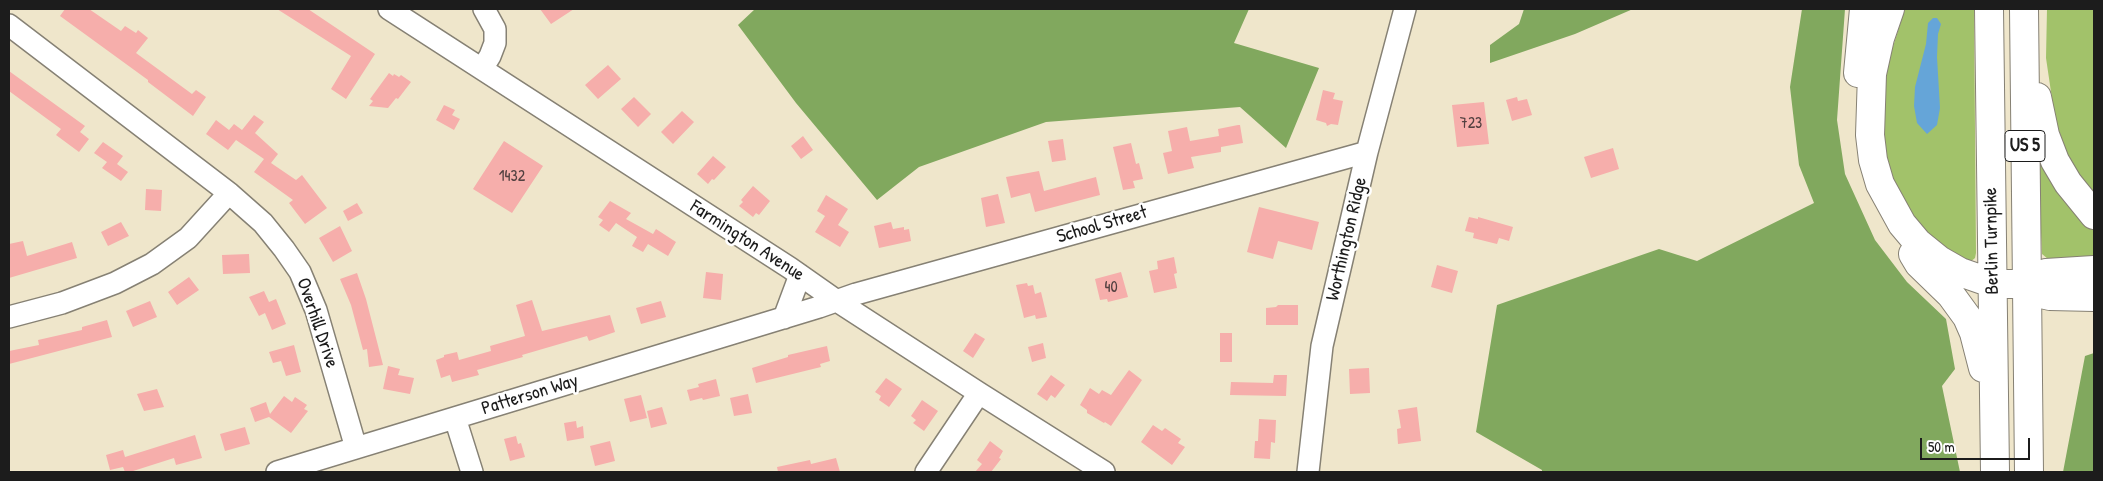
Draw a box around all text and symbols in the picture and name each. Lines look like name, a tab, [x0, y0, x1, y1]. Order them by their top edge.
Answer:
house number: 723	[1460, 114, 1482, 134]
road number: US 5	[2005, 130, 2045, 162]
house number: 1432	[499, 167, 525, 187]
street label: Worthington Ridge	[1322, 175, 1372, 303]
street label: Berlin Turnpike	[1980, 187, 2004, 295]
street label: Farmington Avenue	[686, 196, 808, 286]
street label: School Street	[1054, 201, 1150, 249]
street label: Overhill Drive	[291, 275, 343, 371]
house number: 40	[1104, 278, 1118, 298]
street label: Patterson Way	[479, 370, 581, 420]
scale bar	[1923, 428, 2033, 460]
text: 50 m	[1928, 436, 1955, 457]

